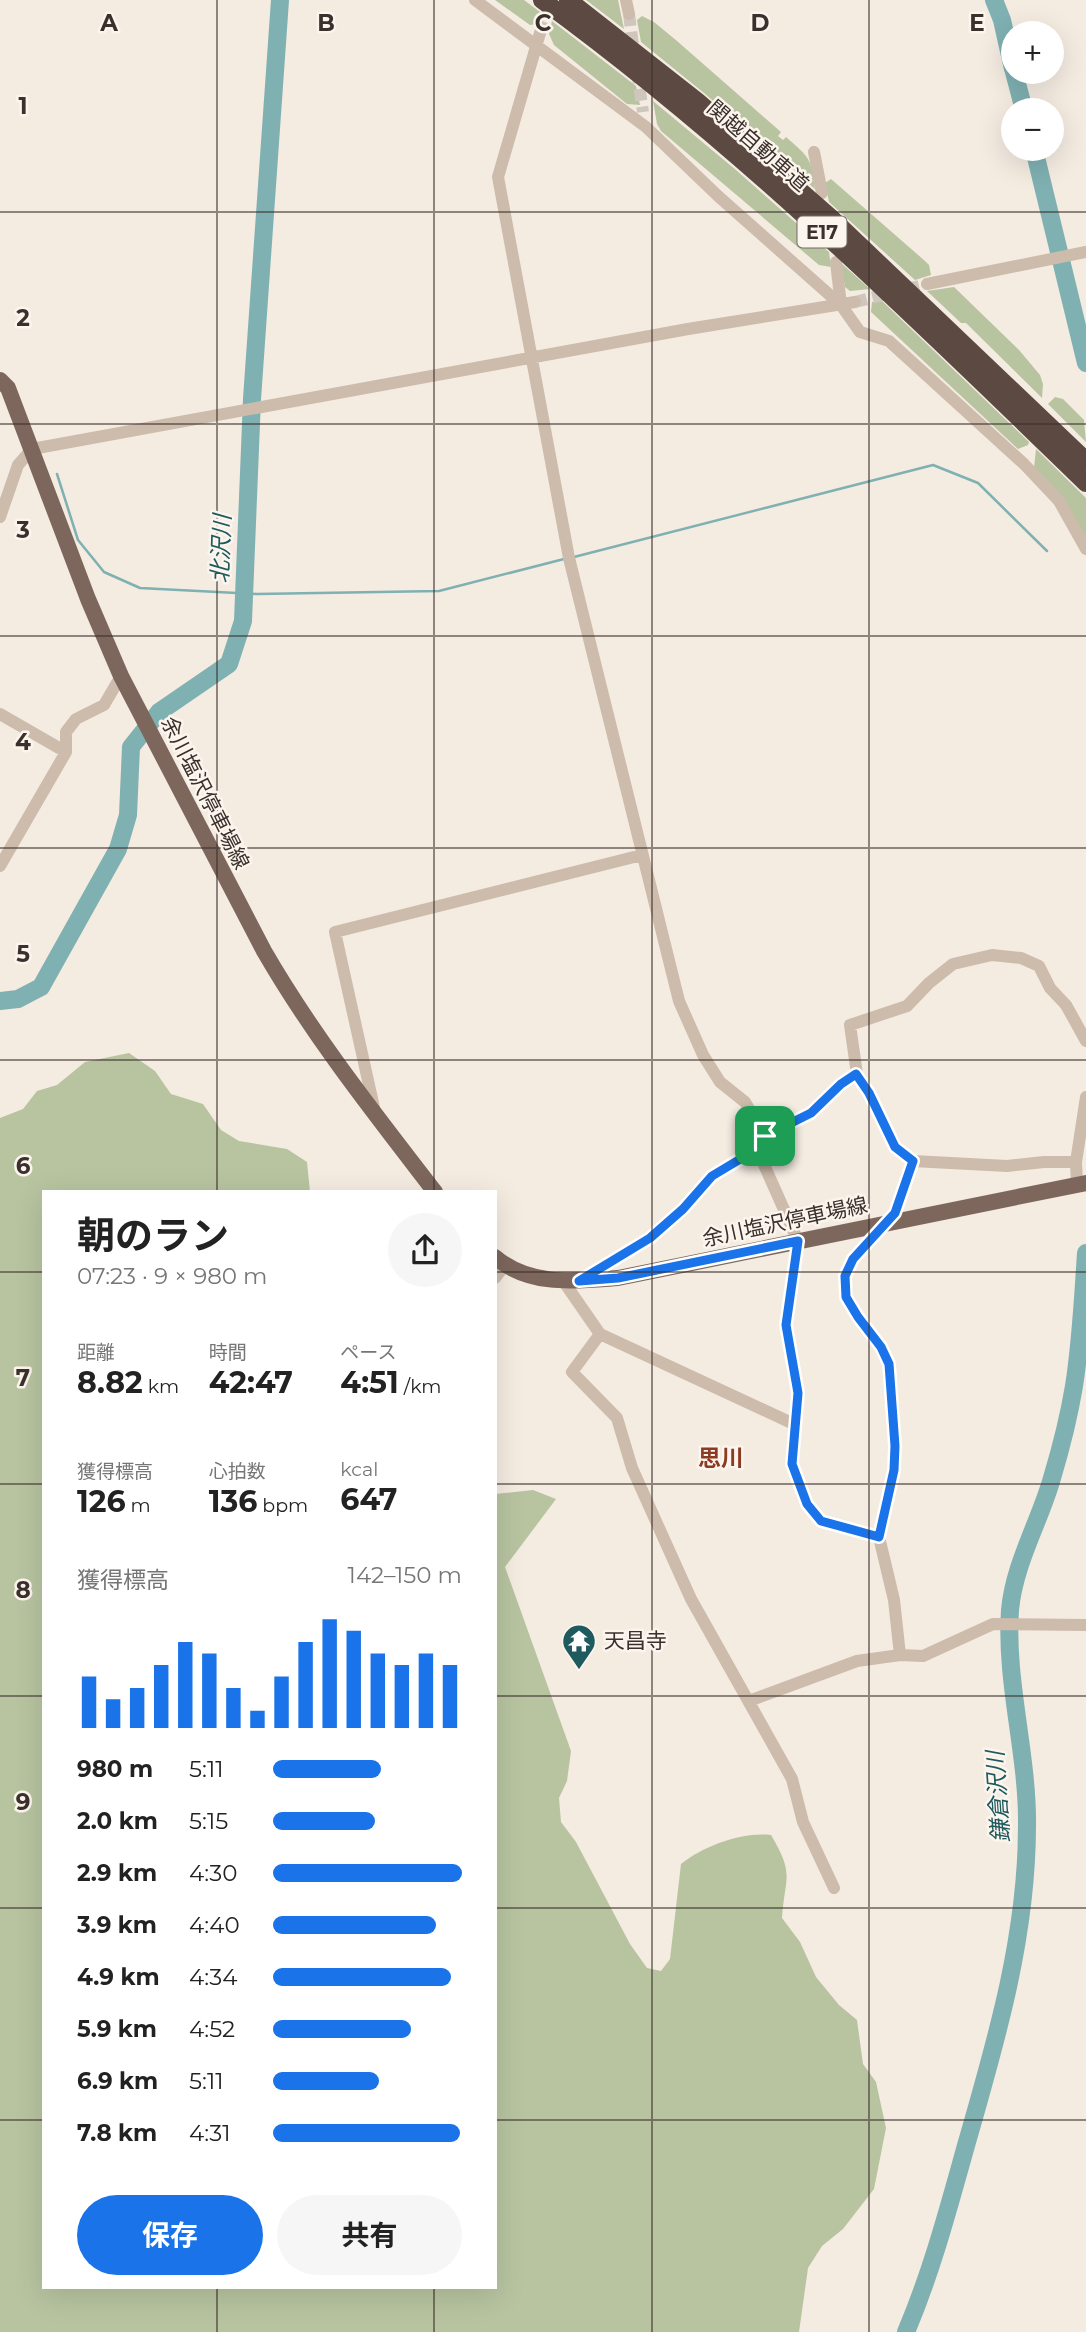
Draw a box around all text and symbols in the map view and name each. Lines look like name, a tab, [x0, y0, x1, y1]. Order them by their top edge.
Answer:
text: A	[99, 9, 118, 37]
text: B	[317, 9, 335, 37]
text: C	[535, 9, 552, 37]
text: D	[751, 9, 770, 37]
text: E	[969, 9, 985, 37]
map controls	[1001, 21, 1064, 161]
button: +	[1001, 21, 1064, 84]
text: 1	[18, 92, 28, 120]
street label: 関越自動車道	[703, 95, 814, 196]
button: −	[1001, 98, 1064, 161]
road number: E17	[798, 216, 846, 248]
text: 2	[16, 304, 30, 332]
water label: 北沢川	[206, 511, 236, 584]
text: 3	[15, 516, 30, 544]
street label: 余川塩沢停車場線	[156, 712, 255, 873]
text: 4	[15, 728, 31, 756]
text: 5	[16, 940, 30, 968]
pin	[735, 1106, 795, 1166]
icon: arrive	[746, 1117, 784, 1155]
text: 6	[16, 1152, 31, 1180]
street label: 余川塩沢停車場線	[700, 1192, 870, 1251]
text: 朝のラン	[77, 1212, 229, 1259]
button: share	[388, 1213, 462, 1287]
text: 07:23 · 9 × 980 m	[77, 1262, 268, 1290]
text: 距離	[77, 1341, 115, 1364]
text: 時間	[209, 1341, 247, 1364]
text: ペース	[340, 1341, 396, 1364]
text: 7	[16, 1364, 30, 1392]
text: 8.82	[77, 1364, 143, 1401]
text: 42:47	[209, 1364, 293, 1401]
text: 4:51	[340, 1364, 399, 1401]
text: km	[143, 1375, 179, 1398]
text: /km	[399, 1375, 442, 1398]
district label: 思川	[698, 1444, 744, 1472]
text: kcal	[340, 1458, 378, 1481]
text: 獲得標高	[77, 1460, 153, 1483]
text: 心拍数	[209, 1460, 266, 1483]
text: 647	[340, 1481, 397, 1518]
text: 126	[77, 1483, 126, 1520]
text: 136	[209, 1483, 257, 1520]
text: m	[126, 1494, 151, 1517]
text: bpm	[257, 1494, 308, 1517]
text: 142–150 m	[348, 1561, 462, 1589]
text: 獲得標高	[77, 1566, 169, 1594]
text: 8	[15, 1576, 31, 1604]
temple icon: 天昌寺	[560, 1622, 598, 1671]
place label: 天昌寺	[604, 1628, 667, 1653]
water label: 鎌倉沢川	[981, 1747, 1015, 1844]
text: 980 m	[77, 1755, 153, 1783]
text: 5:11	[189, 1755, 224, 1783]
text: 9	[16, 1788, 30, 1816]
text: 2.0 km	[77, 1807, 158, 1835]
text: 5:15	[189, 1807, 228, 1835]
text: 2.9 km	[77, 1859, 157, 1887]
text: 4:30	[189, 1859, 237, 1887]
text: 3.9 km	[77, 1911, 157, 1939]
text: 4:40	[189, 1911, 240, 1939]
text: 4.9 km	[77, 1963, 160, 1991]
text: 4:34	[189, 1963, 237, 1991]
text: 5.9 km	[77, 2015, 157, 2043]
text: 4:52	[189, 2015, 235, 2043]
text: 6.9 km	[77, 2067, 158, 2095]
text: 5:11	[189, 2067, 224, 2095]
text: 7.8 km	[77, 2119, 157, 2147]
text: 4:31	[189, 2119, 231, 2147]
button: 保存	[77, 2195, 263, 2275]
button: 共有	[277, 2195, 462, 2275]

